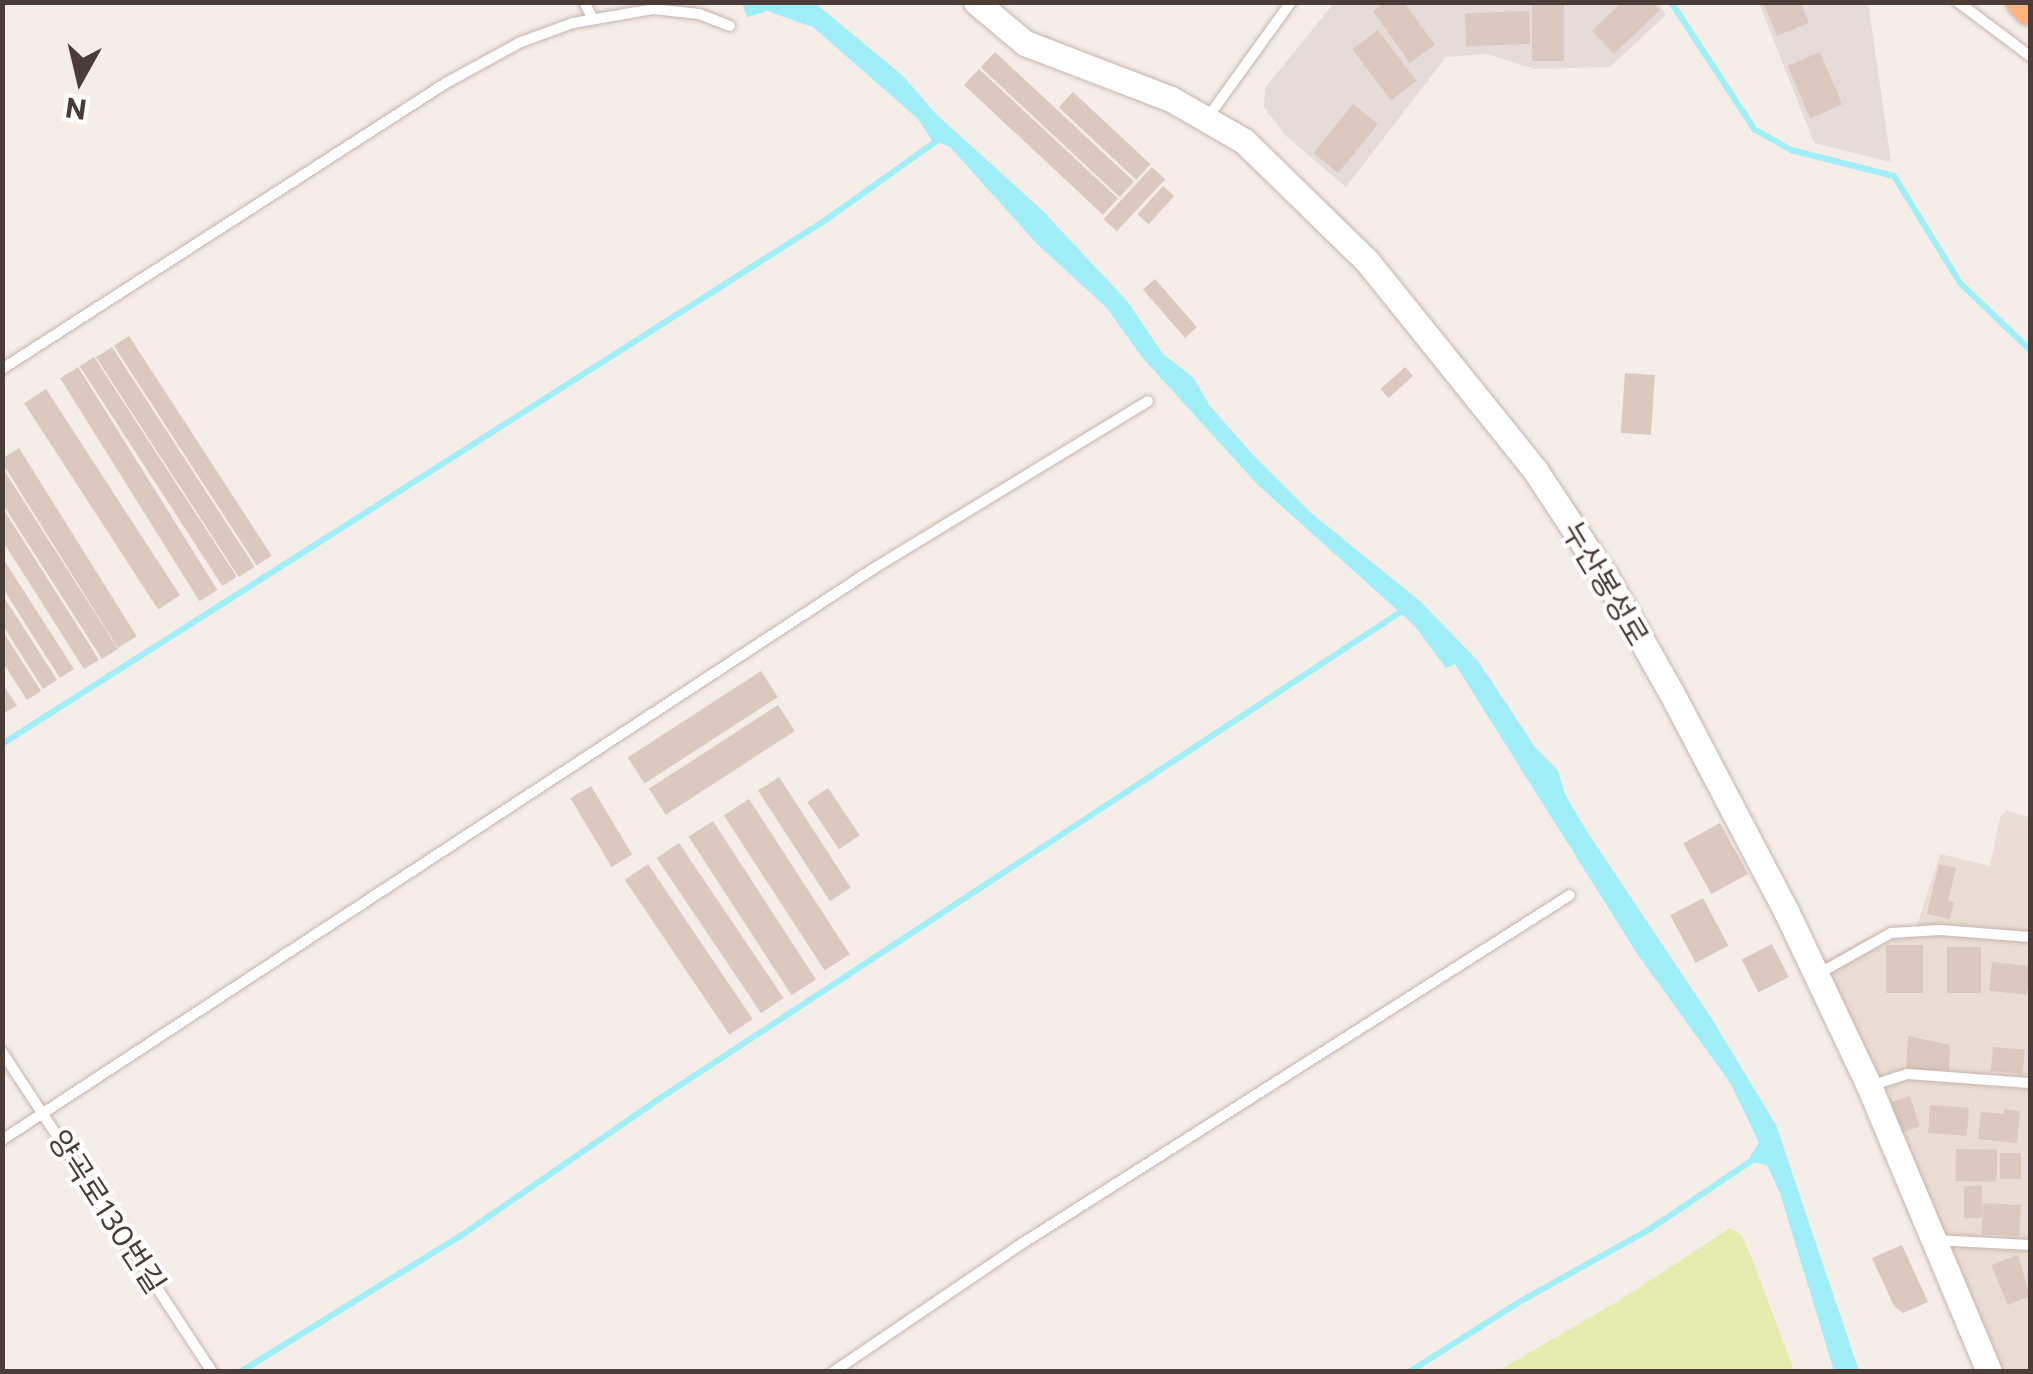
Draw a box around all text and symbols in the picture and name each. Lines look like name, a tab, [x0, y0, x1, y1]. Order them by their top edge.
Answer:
north arrow	[30, 30, 130, 130]
text: N	[63, 91, 89, 128]
street label: 누산봉성로	[1555, 515, 1657, 651]
street label: 양곡로130번길	[42, 1123, 174, 1299]

